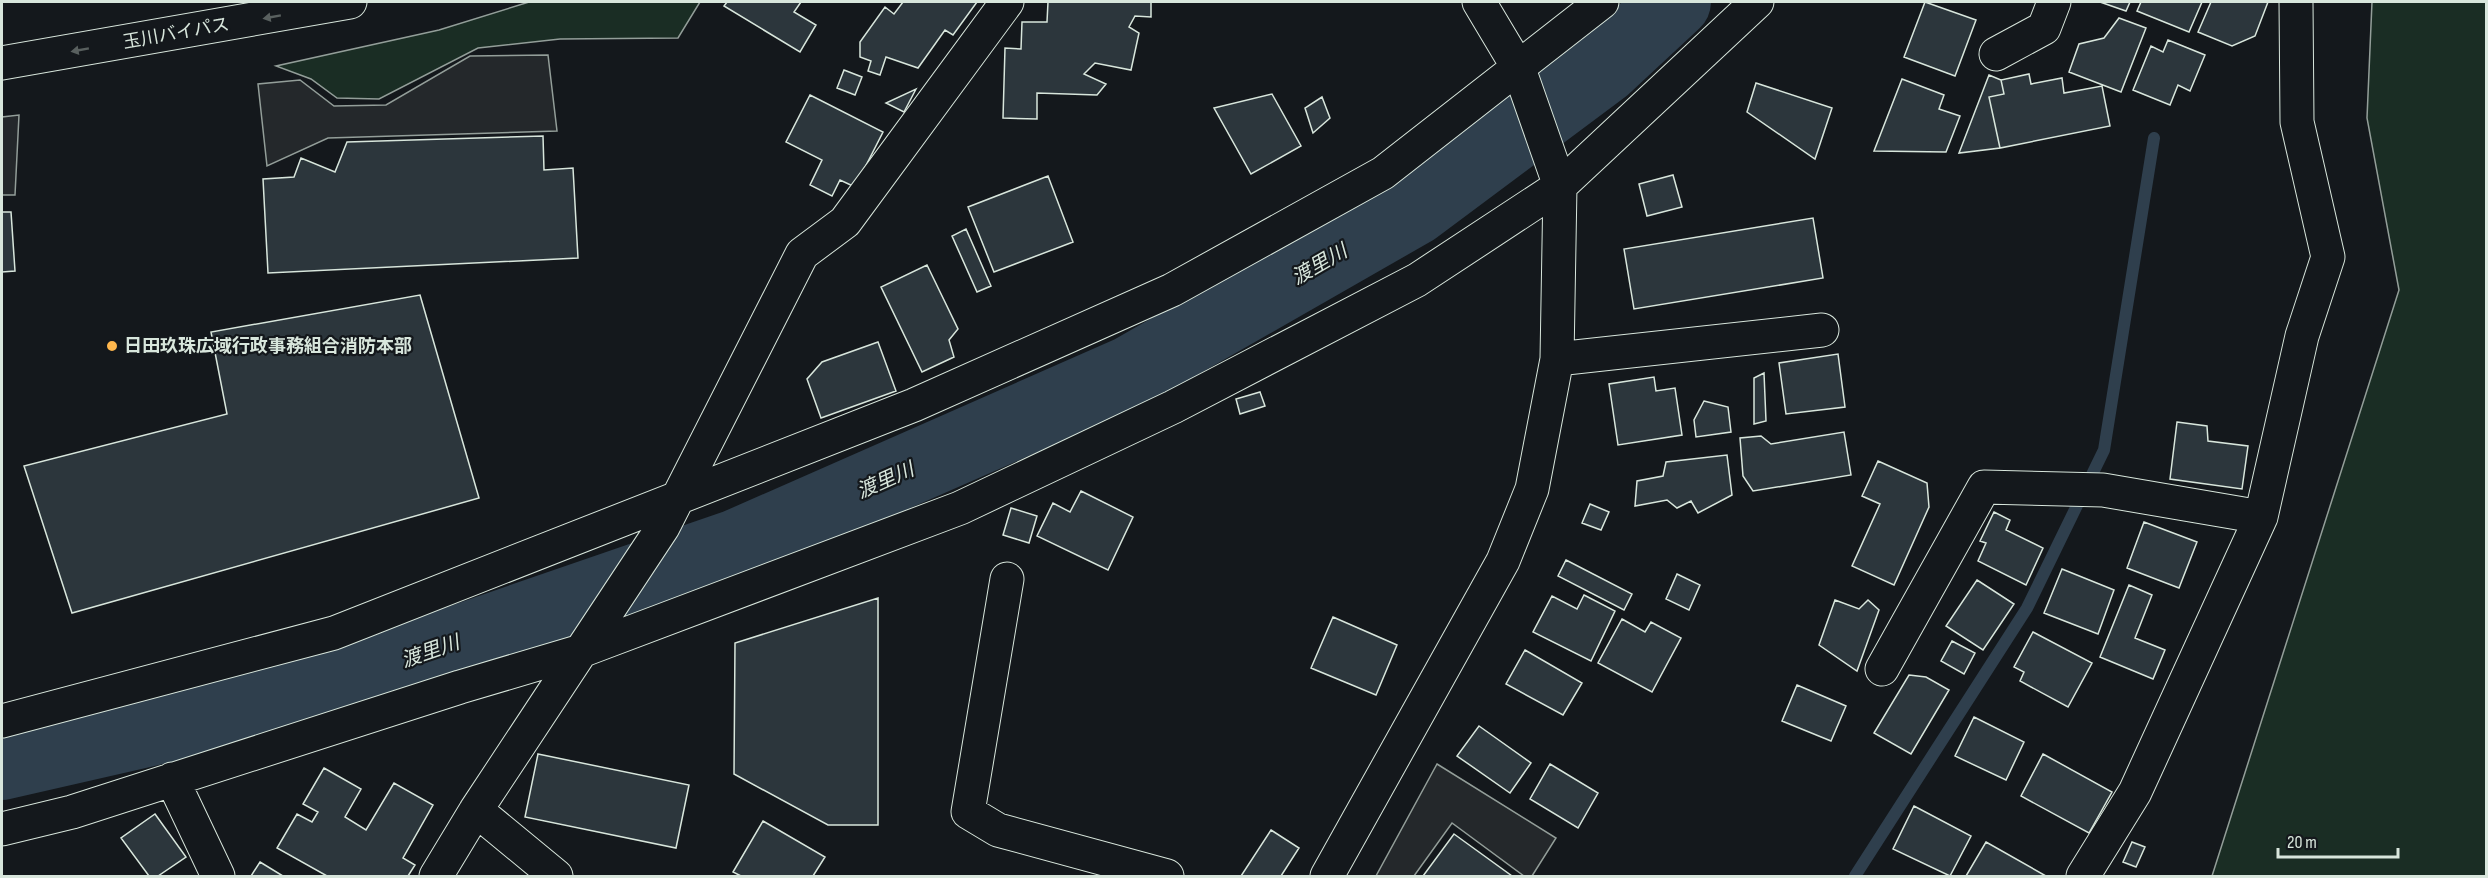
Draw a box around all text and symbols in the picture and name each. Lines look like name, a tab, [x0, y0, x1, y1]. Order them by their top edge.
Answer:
one-way arrow	[263, 13, 282, 22]
street label: 玉川バイパス	[121, 14, 231, 53]
one-way arrow	[70, 45, 89, 54]
water label: 渡里川	[1288, 238, 1353, 290]
place label: 日田玖珠広域行政事務組合消防本部	[124, 335, 412, 357]
marker: 日田玖珠広域行政事務組合消防本部	[105, 339, 119, 353]
water label: 渡里川	[853, 457, 920, 504]
water label: 渡里川	[398, 630, 464, 673]
scale bar	[2278, 821, 2398, 859]
text: 20 m	[2287, 832, 2317, 853]

